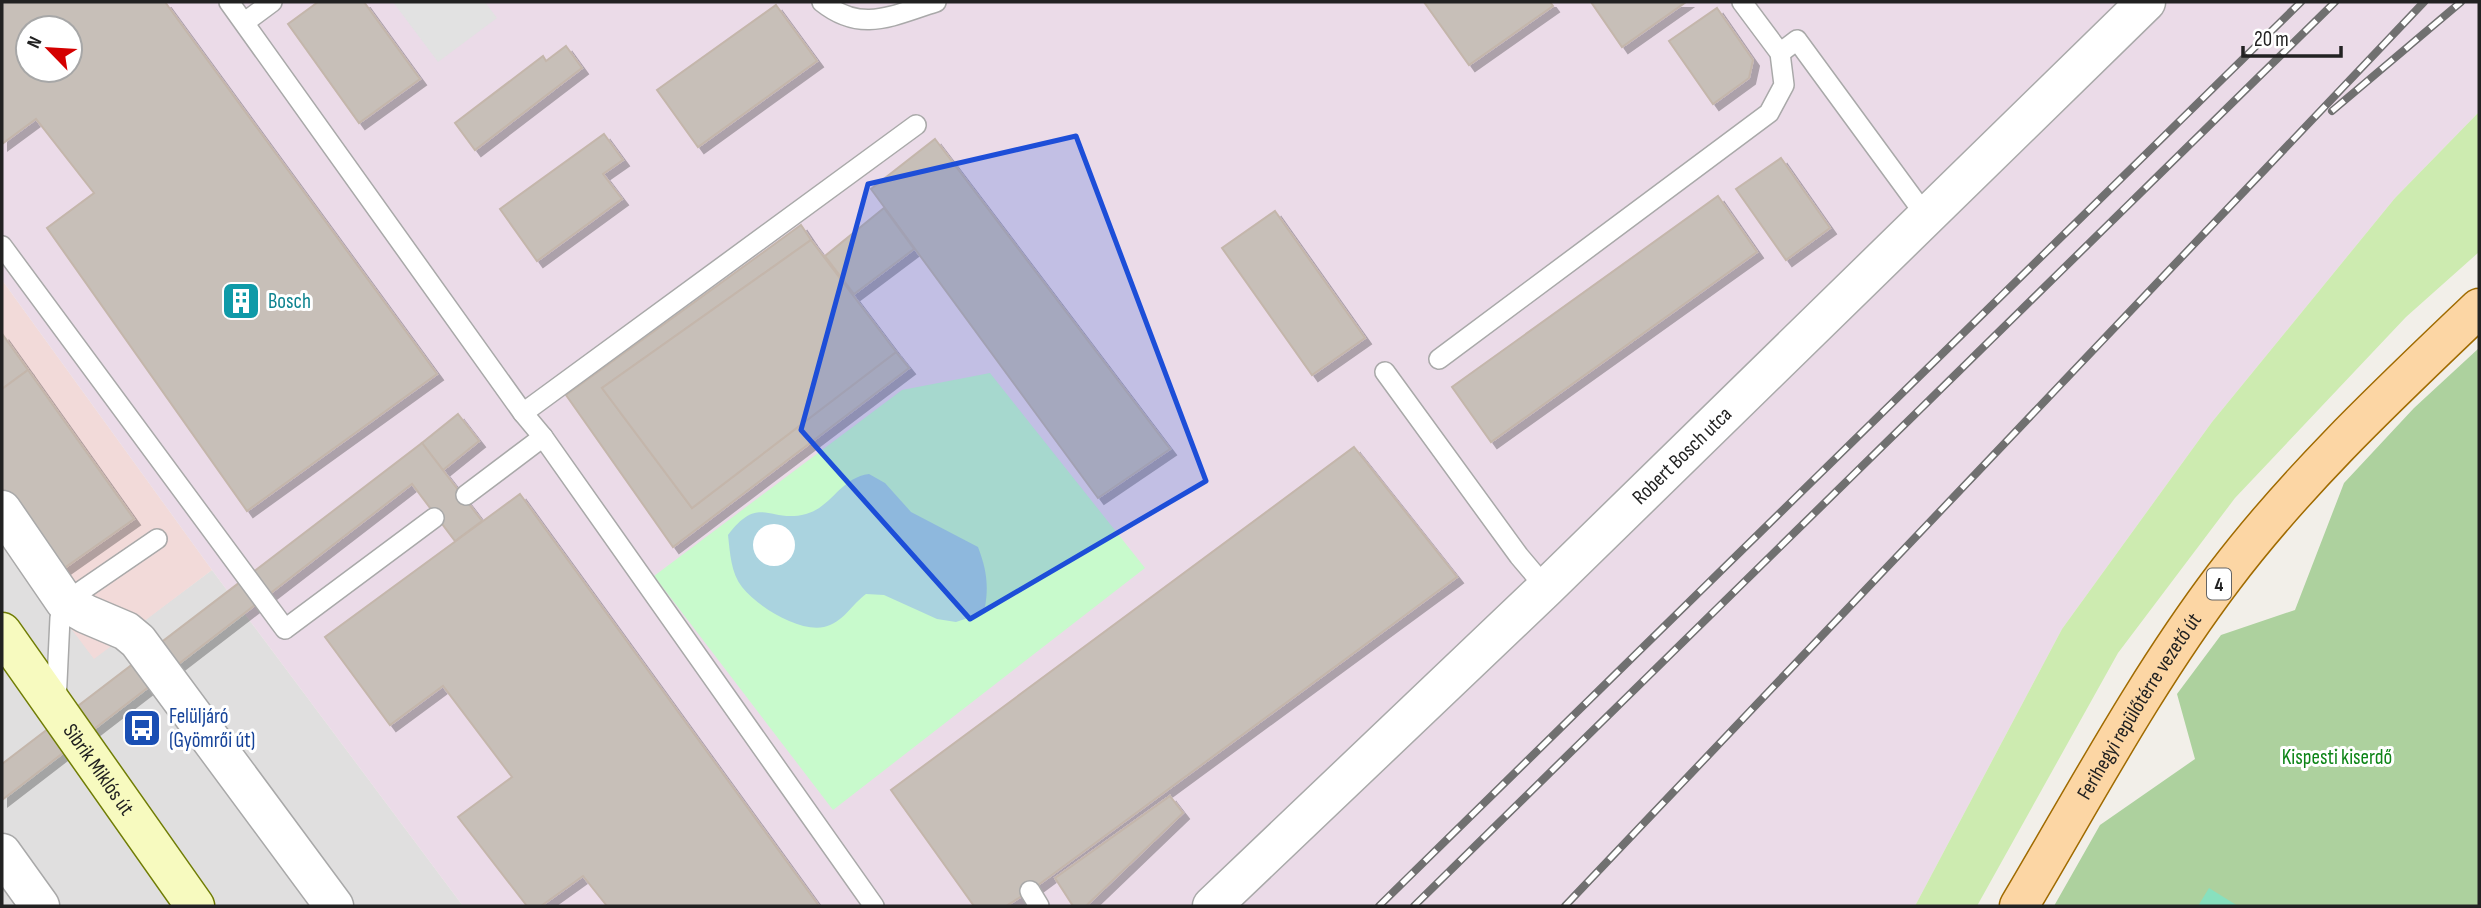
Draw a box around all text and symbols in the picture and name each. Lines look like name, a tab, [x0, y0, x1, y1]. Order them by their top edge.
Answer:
north arrow	[14, 14, 84, 84]
scale bar	[2243, 14, 2341, 58]
text: 20 m	[2254, 27, 2289, 52]
text: N	[22, 33, 48, 52]
building icon: Bosch	[220, 280, 262, 322]
place label: Bosch	[268, 289, 311, 314]
street label: Robert Bosch utca	[1627, 402, 1737, 510]
road number: 4	[2207, 568, 2231, 600]
street label: Ferihegyi repülőtérre vezető út	[2072, 608, 2207, 804]
place label: Felüljáró (Gyömrői út)	[169, 704, 255, 753]
bus stop icon: Felüljáró (Gyömrői út)	[121, 707, 163, 749]
street label: Sibrik Miklós út	[58, 719, 139, 820]
park label: Kispesti kiserdő	[2282, 745, 2392, 770]

